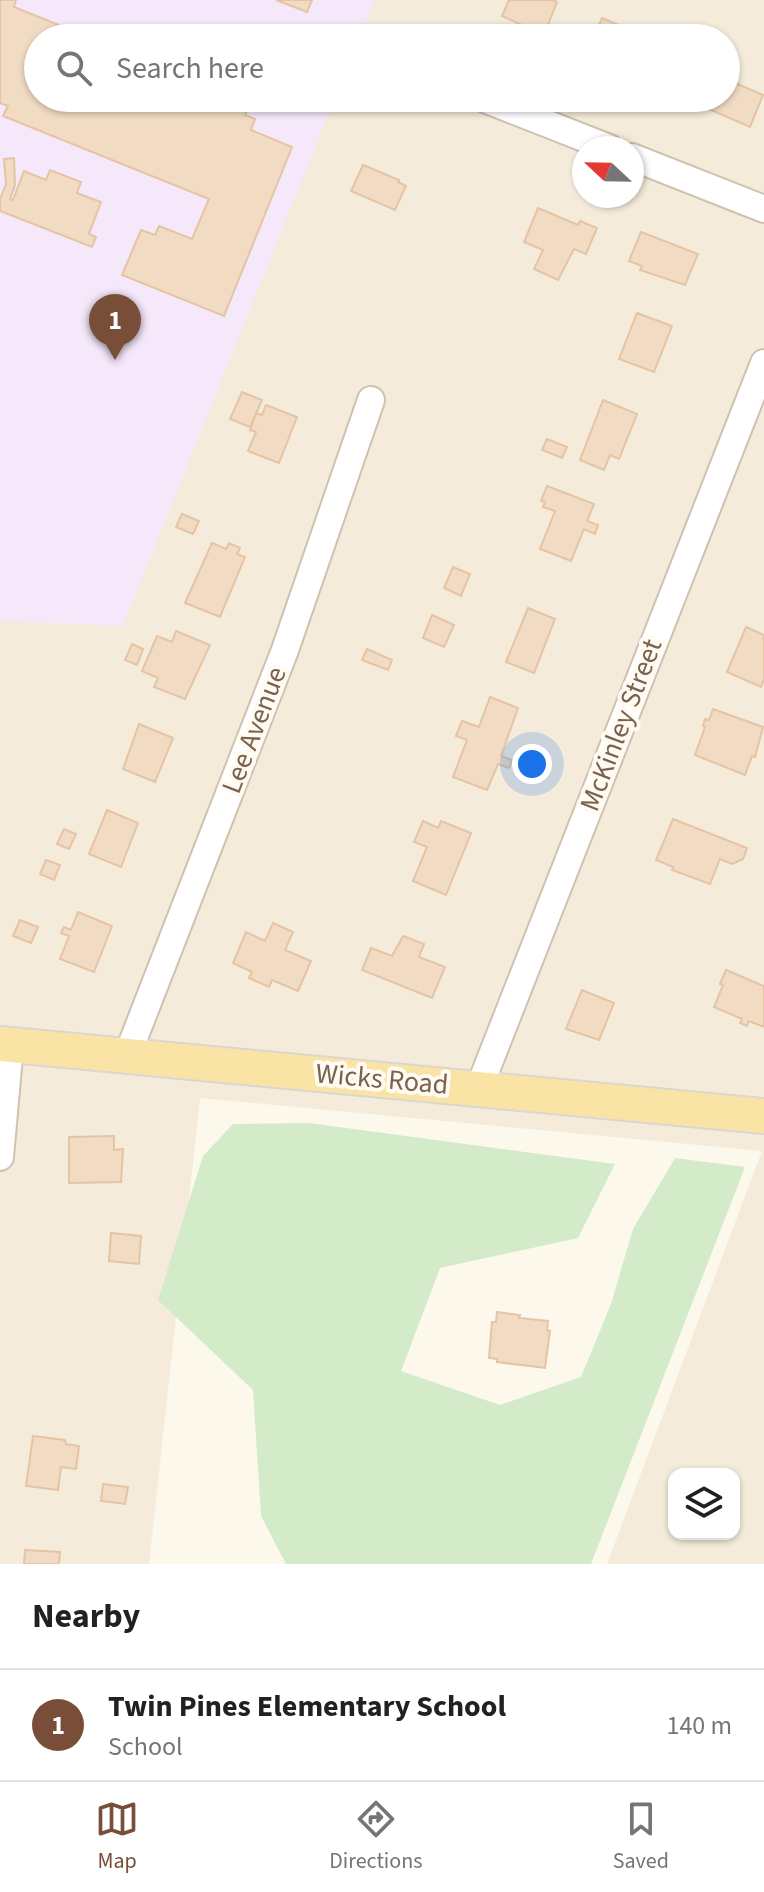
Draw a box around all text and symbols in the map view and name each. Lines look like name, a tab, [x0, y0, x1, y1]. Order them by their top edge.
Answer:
search box	[24, 24, 740, 112]
icon: search	[52, 46, 96, 90]
text: Search here	[116, 47, 264, 90]
north arrow	[572, 136, 644, 208]
pin: 1	[89, 294, 141, 360]
street label: McKinley Street	[570, 633, 672, 817]
street label: Lee Avenue	[212, 661, 296, 799]
your location	[512, 744, 552, 784]
street label: Wicks Road	[314, 1053, 450, 1105]
map controls	[668, 1468, 740, 1540]
button: layers	[668, 1468, 740, 1540]
text: Nearby	[32, 1592, 140, 1641]
text: Twin Pines Elementary School	[108, 1685, 506, 1728]
text: 1	[51, 1707, 65, 1744]
text: 140 m	[666, 1707, 732, 1744]
text: School	[108, 1728, 183, 1765]
tab: Map	[95, 1797, 139, 1877]
tab: Directions	[329, 1797, 422, 1877]
tab: Saved	[613, 1797, 669, 1877]

